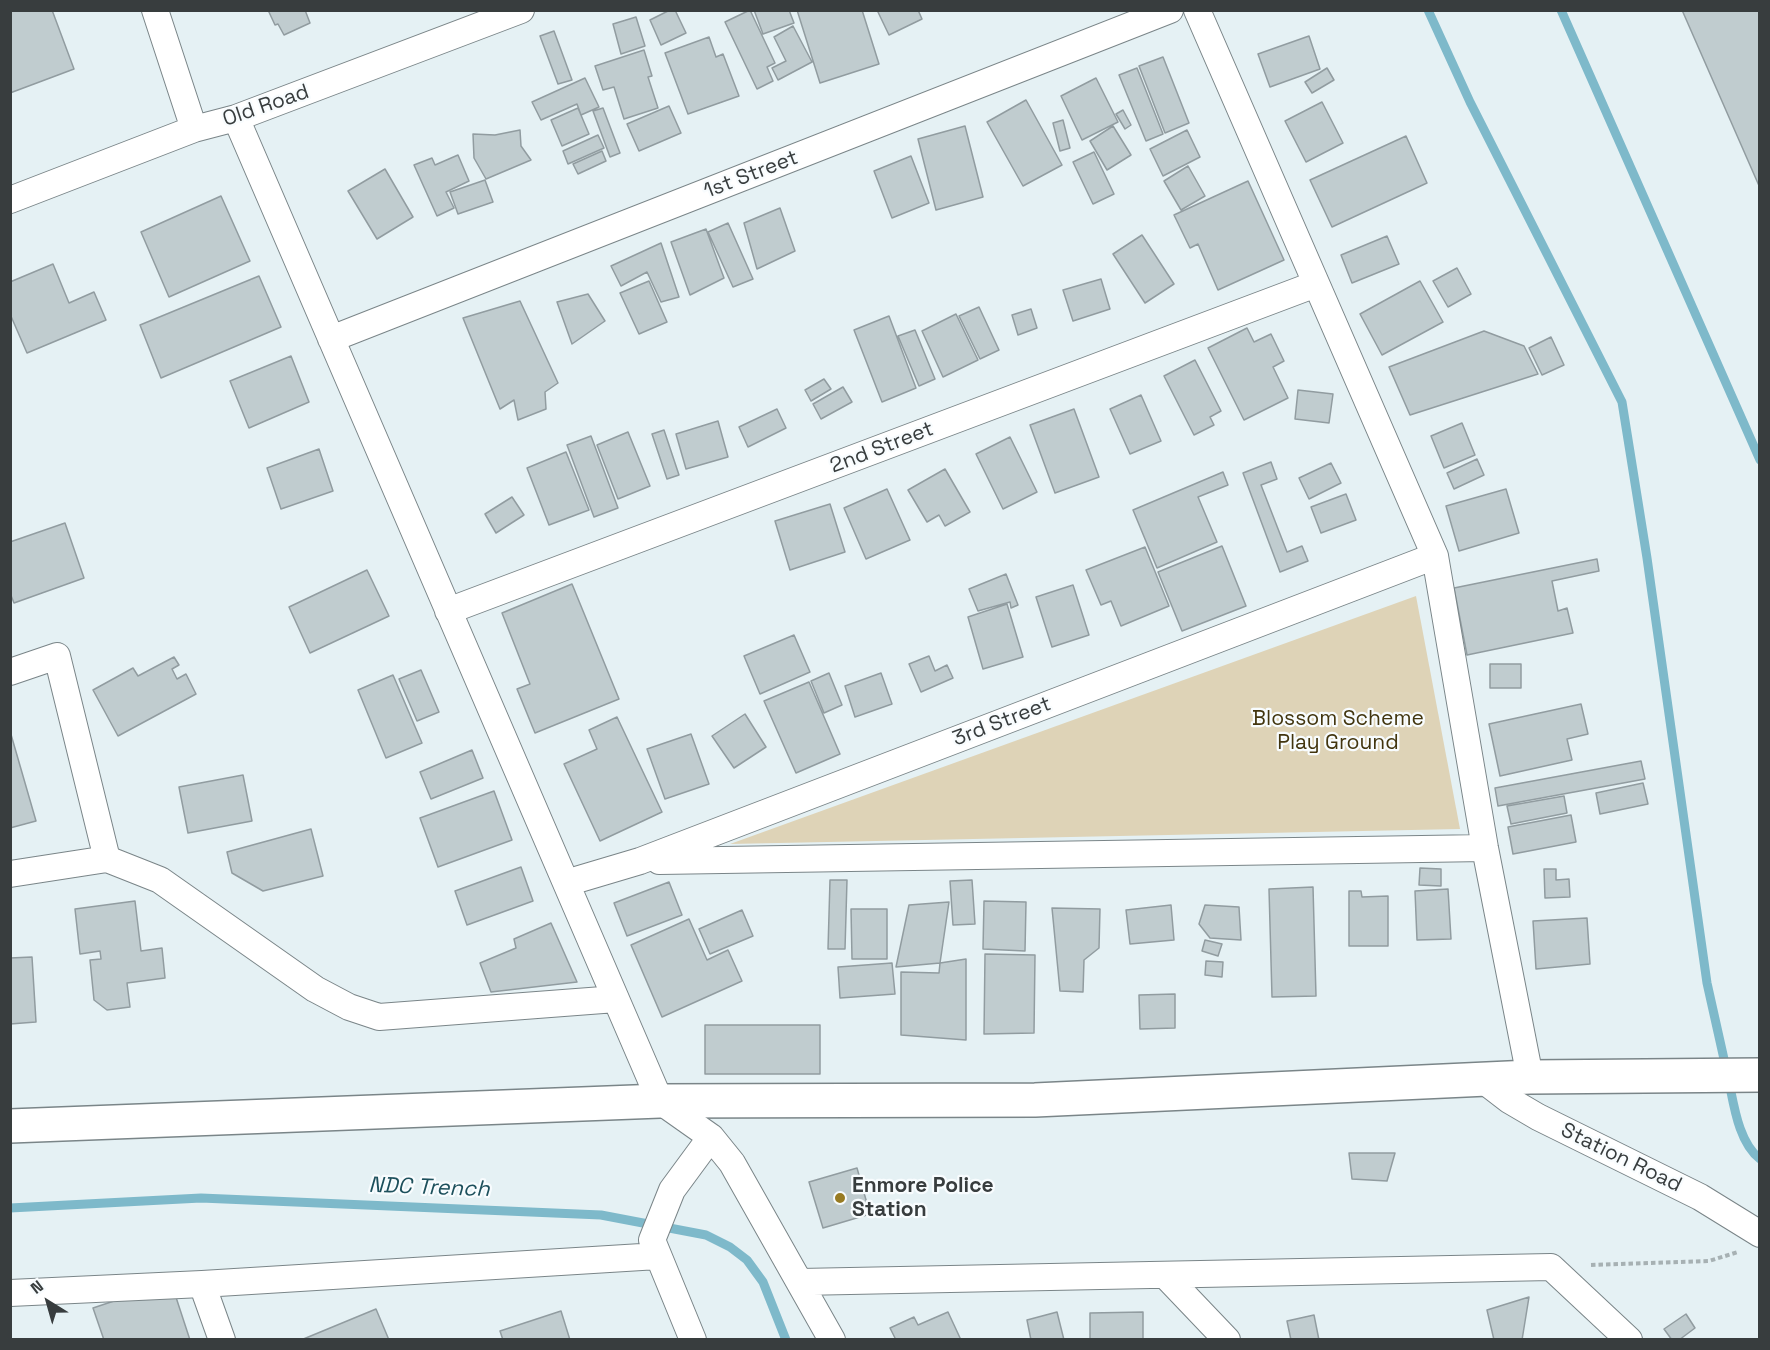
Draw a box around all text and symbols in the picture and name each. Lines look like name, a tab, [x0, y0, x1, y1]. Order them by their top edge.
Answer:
street label: Old Road	[220, 79, 312, 133]
street label: 1st Street	[700, 146, 802, 204]
street label: 2nd Street	[827, 417, 937, 479]
street label: 3rd Street	[949, 692, 1055, 752]
park label: Blossom Scheme Play Ground	[1252, 706, 1424, 756]
street label: Station Road	[1556, 1118, 1686, 1198]
water label: NDC Trench	[368, 1173, 490, 1203]
place label: Enmore Police Station	[852, 1173, 994, 1223]
marker: Enmore Police Station	[833, 1191, 847, 1205]
north arrow	[18, 1272, 78, 1332]
text: N	[26, 1276, 47, 1299]

